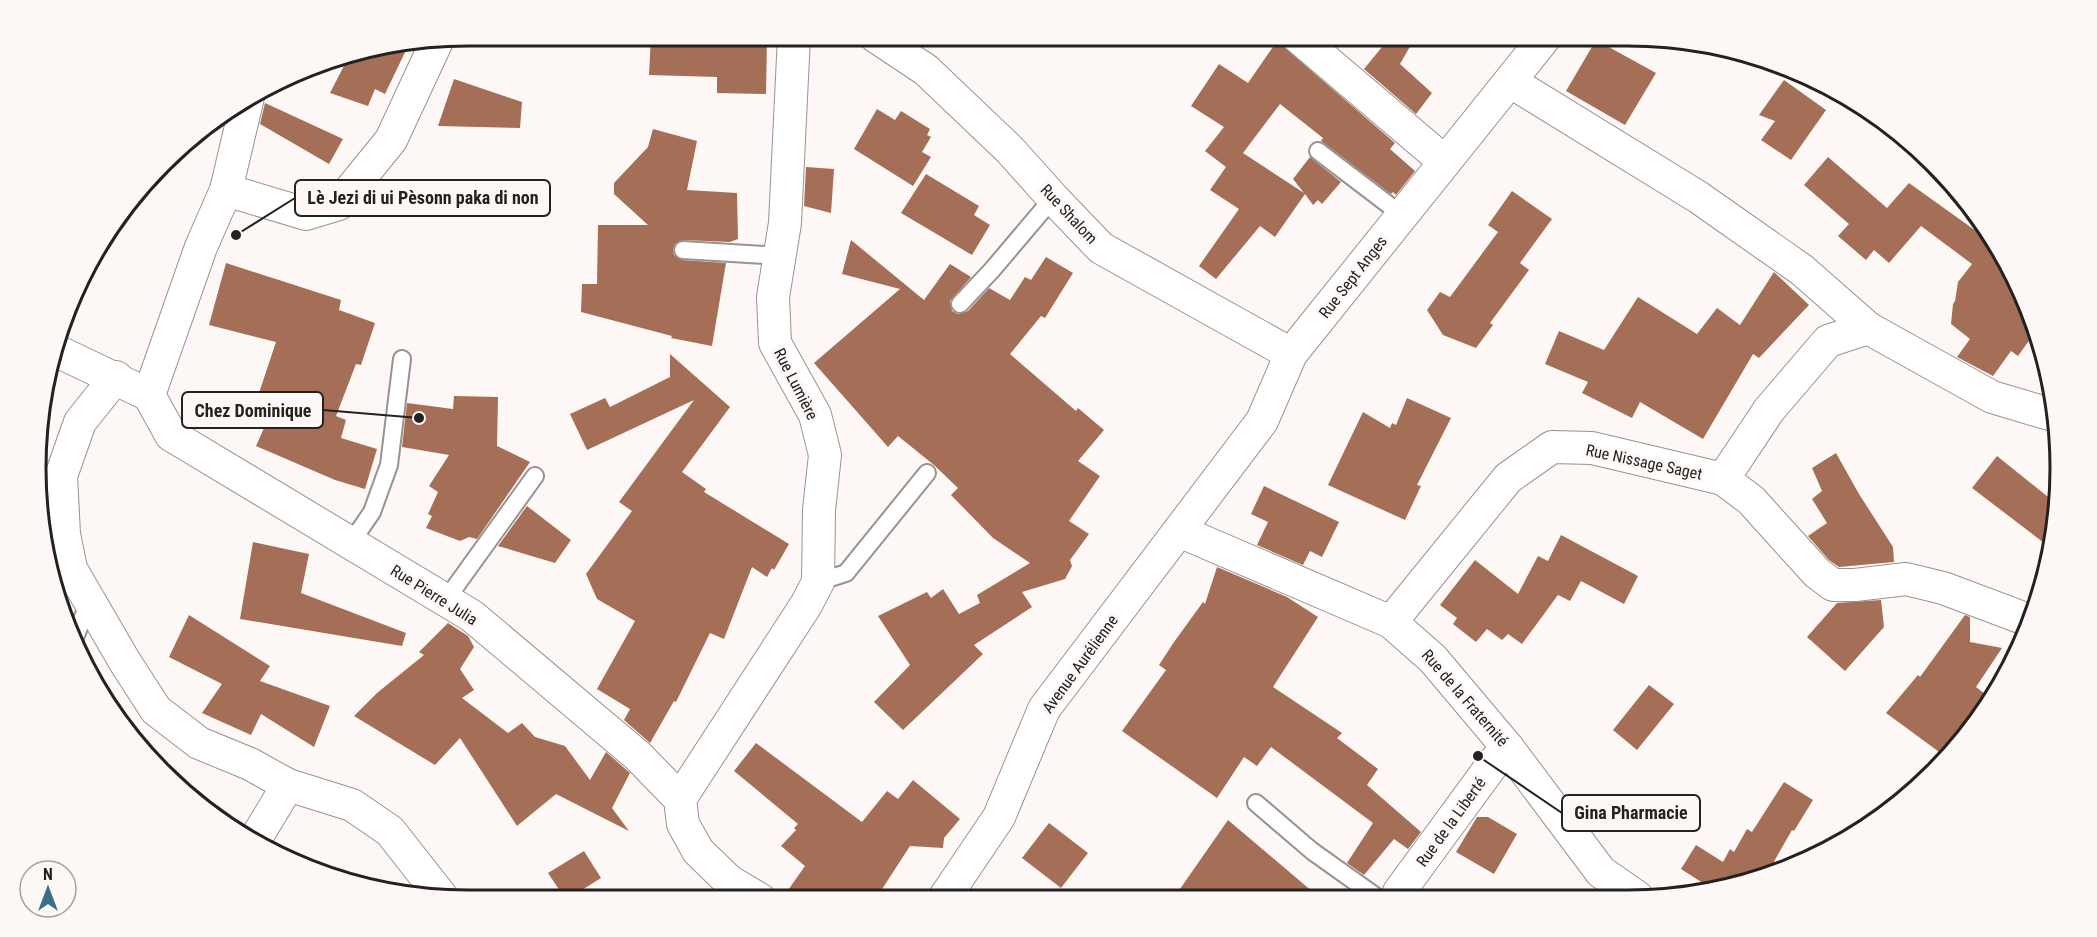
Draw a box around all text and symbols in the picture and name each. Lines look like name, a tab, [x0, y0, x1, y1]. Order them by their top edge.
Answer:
callout: Lè Jezi di ui Pèsonn paka di non	[295, 180, 550, 216]
street label: Rue Shalom	[1037, 180, 1101, 248]
text: Lè Jezi di ui Pèsonn paka di non	[307, 187, 539, 208]
street label: Rue Sept Anges	[1315, 232, 1391, 322]
street label: Rue Lumière	[770, 345, 822, 423]
callout: Chez Dominique	[182, 392, 323, 428]
text: Chez Dominique	[195, 400, 312, 421]
street label: Rue Nissage Saget	[1584, 440, 1704, 484]
street label: Rue Pierre Julia	[387, 561, 481, 629]
street label: Avenue Aurélienne	[1038, 611, 1122, 717]
street label: Rue de la Fraternité	[1418, 646, 1512, 750]
street label: Rue de la Liberté	[1412, 774, 1490, 870]
callout: Gina Pharmacie	[1562, 795, 1700, 831]
text: Gina Pharmacie	[1574, 802, 1688, 823]
north arrow	[18, 859, 78, 919]
text: N	[43, 865, 53, 884]

